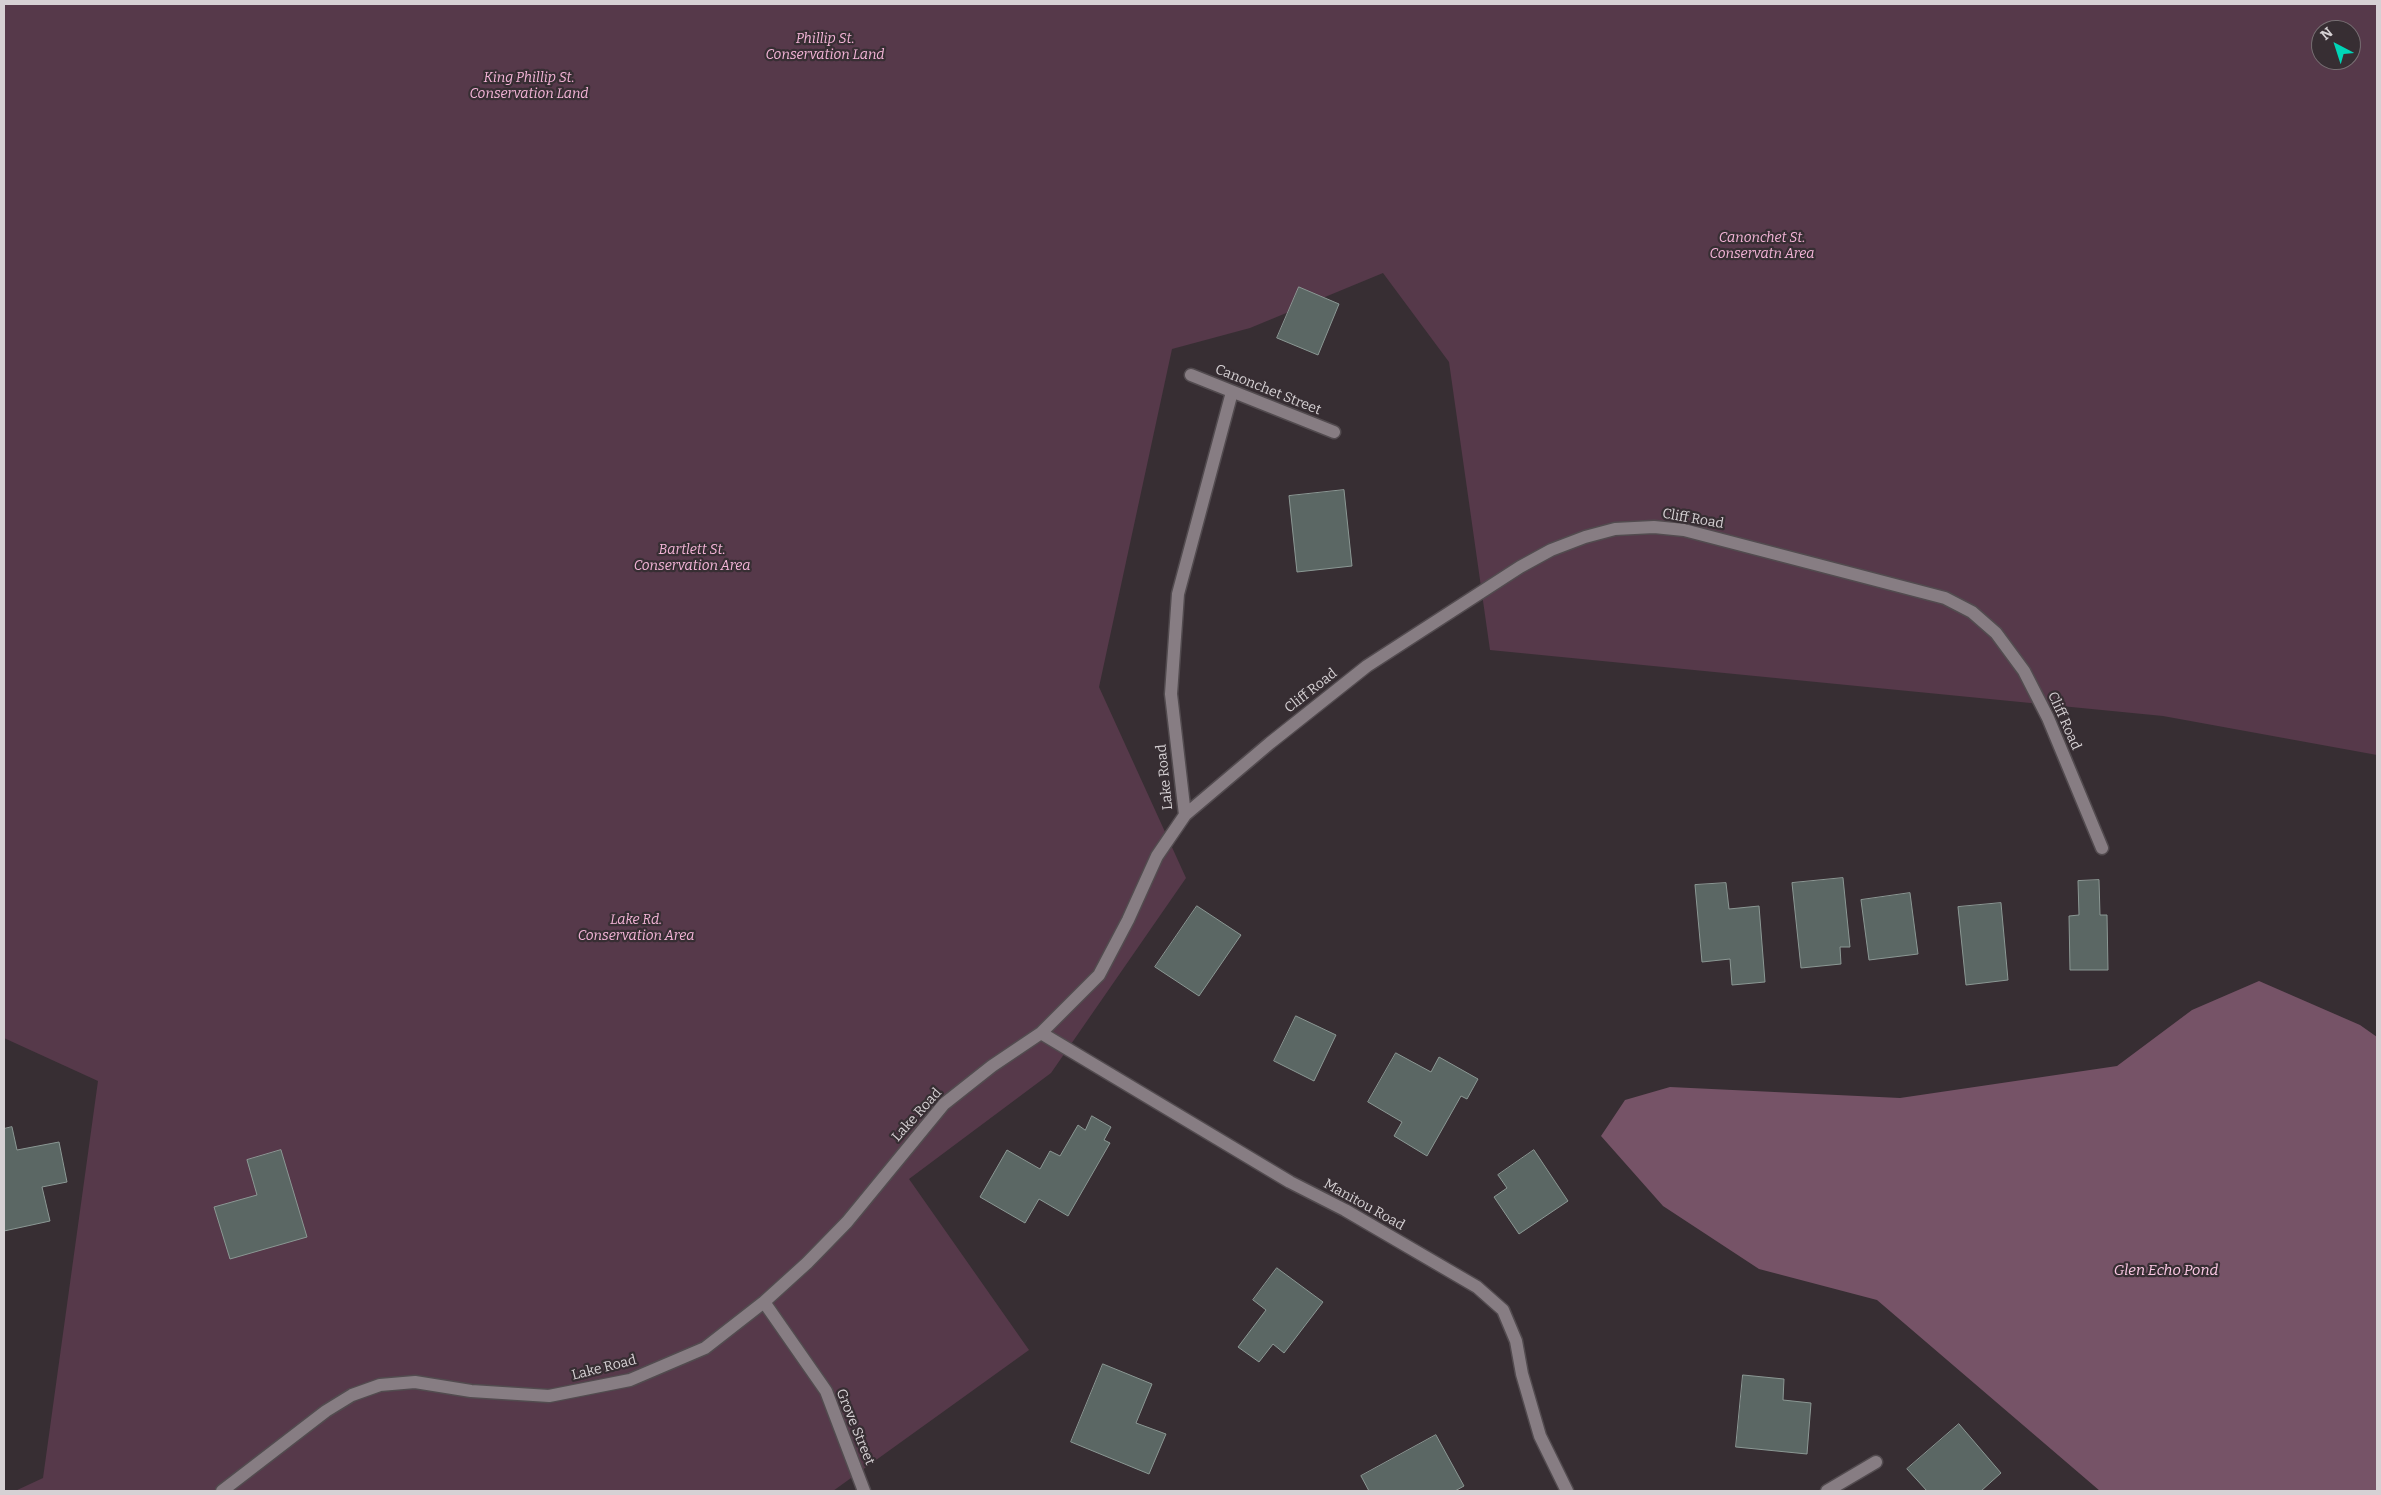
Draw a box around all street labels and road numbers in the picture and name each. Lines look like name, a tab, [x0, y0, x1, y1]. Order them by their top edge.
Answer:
street label: Canonchet Street	[1213, 361, 1323, 419]
street label: Cliff Road	[1661, 505, 1725, 533]
street label: Cliff Road	[1281, 665, 1341, 717]
street label: Cliff Road	[2044, 689, 2084, 753]
street label: Lake Road	[1153, 743, 1177, 811]
street label: Lake Road	[889, 1085, 945, 1145]
street label: Manitou Road	[1320, 1176, 1408, 1234]
street label: Lake Road	[570, 1352, 638, 1384]
street label: Grove Street	[832, 1386, 878, 1468]

